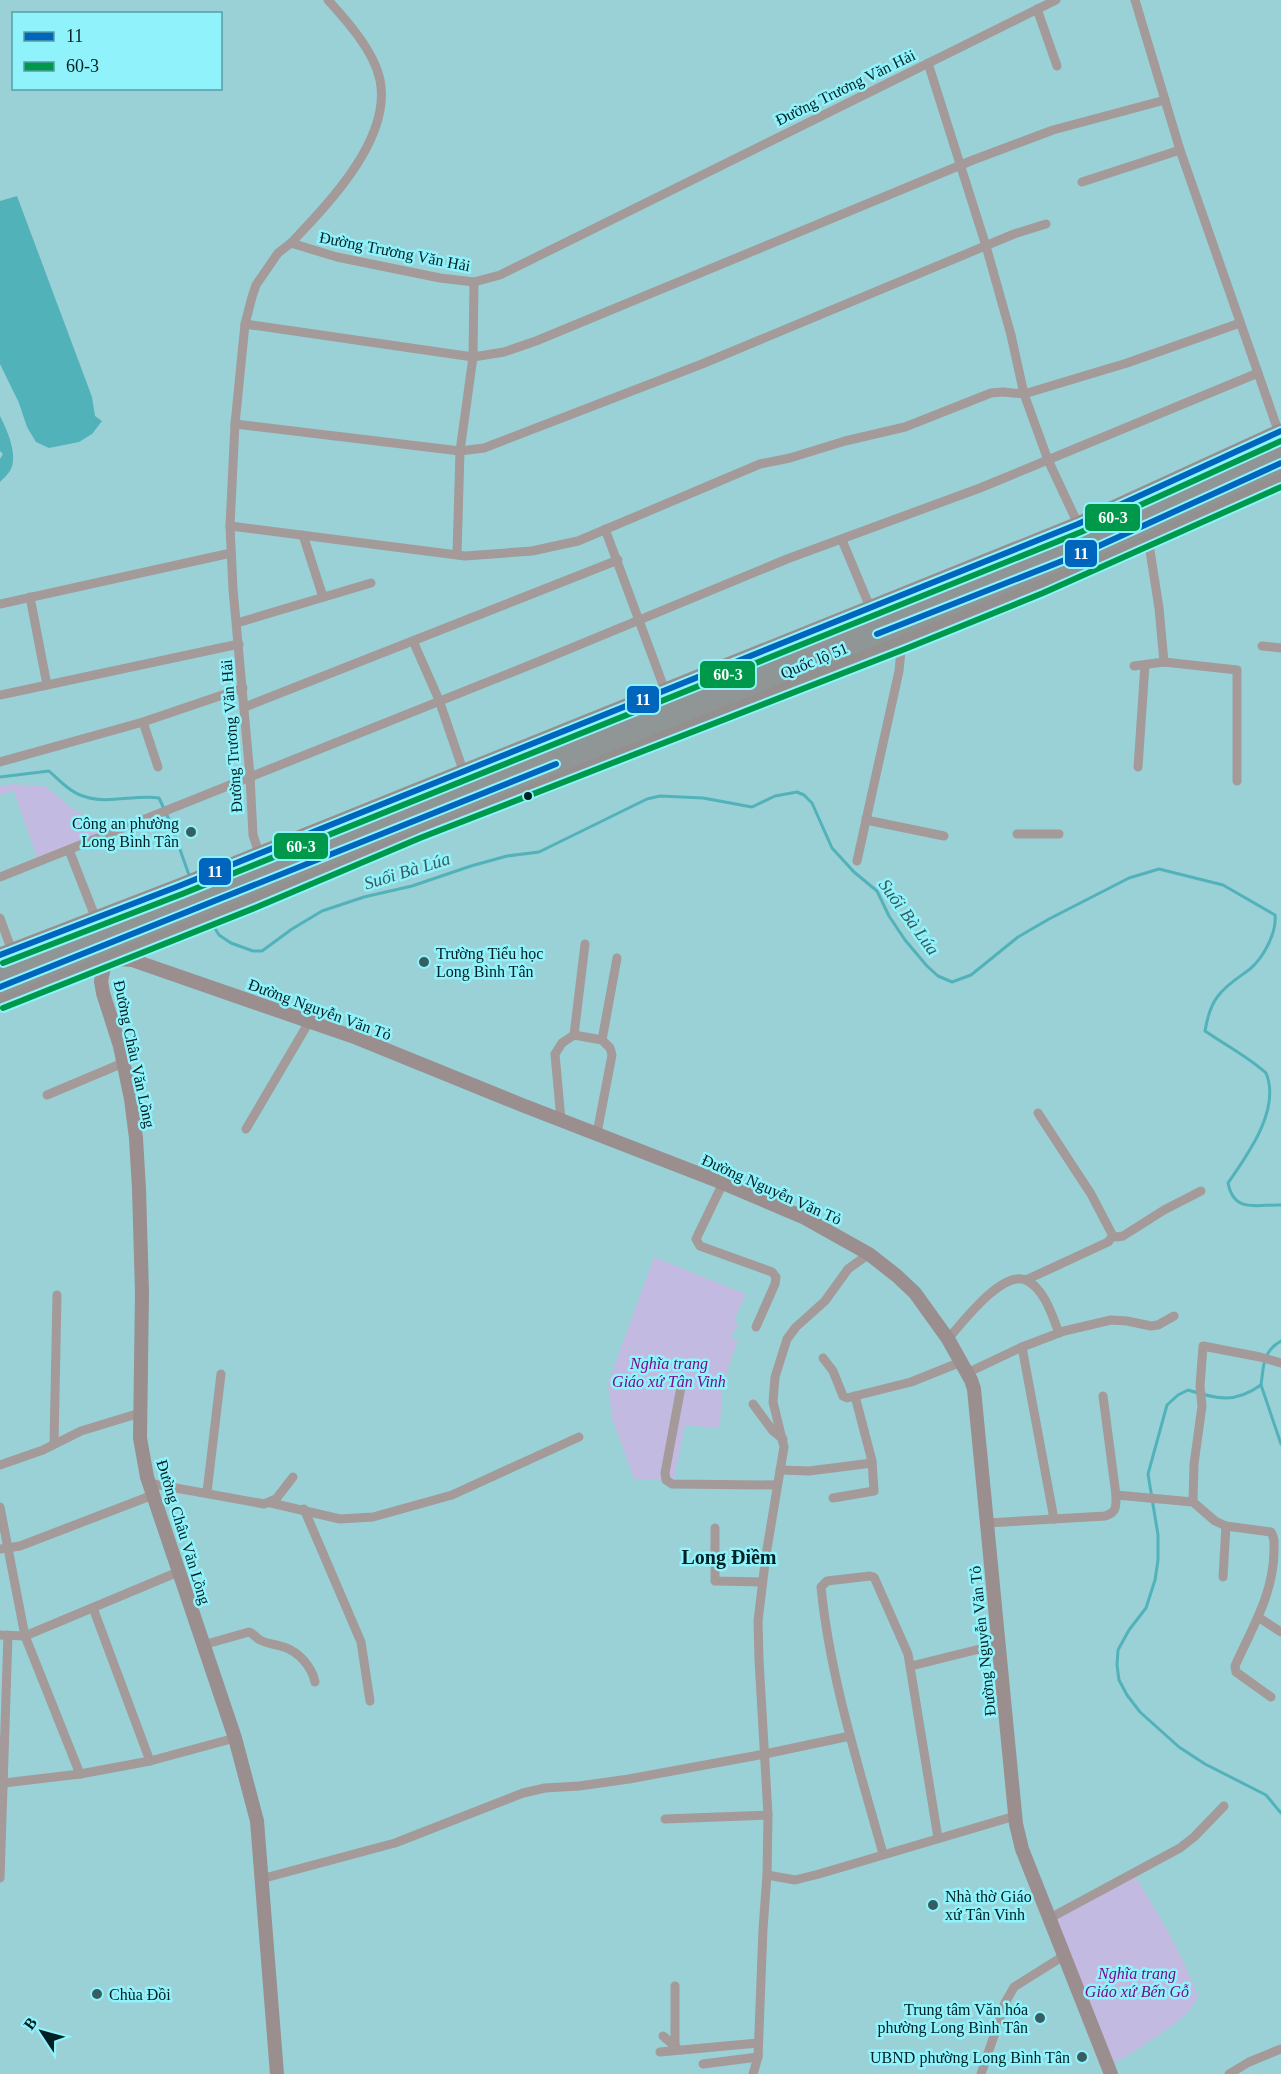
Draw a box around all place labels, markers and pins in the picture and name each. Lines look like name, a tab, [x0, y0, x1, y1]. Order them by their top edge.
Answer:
unlabelled marker	[522, 790, 534, 802]
place label: Công an phường Long Bình Tân	[72, 815, 179, 851]
marker: Công an phường Long Bình Tân	[184, 825, 198, 839]
place label: Trường Tiểu học Long Bình Tân	[436, 945, 543, 981]
marker: Trường Tiểu học Long Bình Tân	[417, 955, 431, 969]
place label: Nhà thờ Giáo xứ Tân Vinh	[945, 1888, 1032, 1923]
marker: Nhà thờ Giáo xứ Tân Vinh	[926, 1898, 940, 1912]
place label: Chùa Đồi	[109, 1986, 171, 2003]
marker: Chùa Đồi	[90, 1987, 104, 2001]
place label: Trung tâm Văn hóa phường Long Bình Tân	[877, 2001, 1028, 2037]
marker: Trung tâm Văn hóa phường Long Bình Tân	[1033, 2011, 1047, 2025]
place label: UBND phường Long Bình Tân	[870, 2049, 1070, 2067]
marker: UBND phường Long Bình Tân	[1075, 2050, 1089, 2064]

